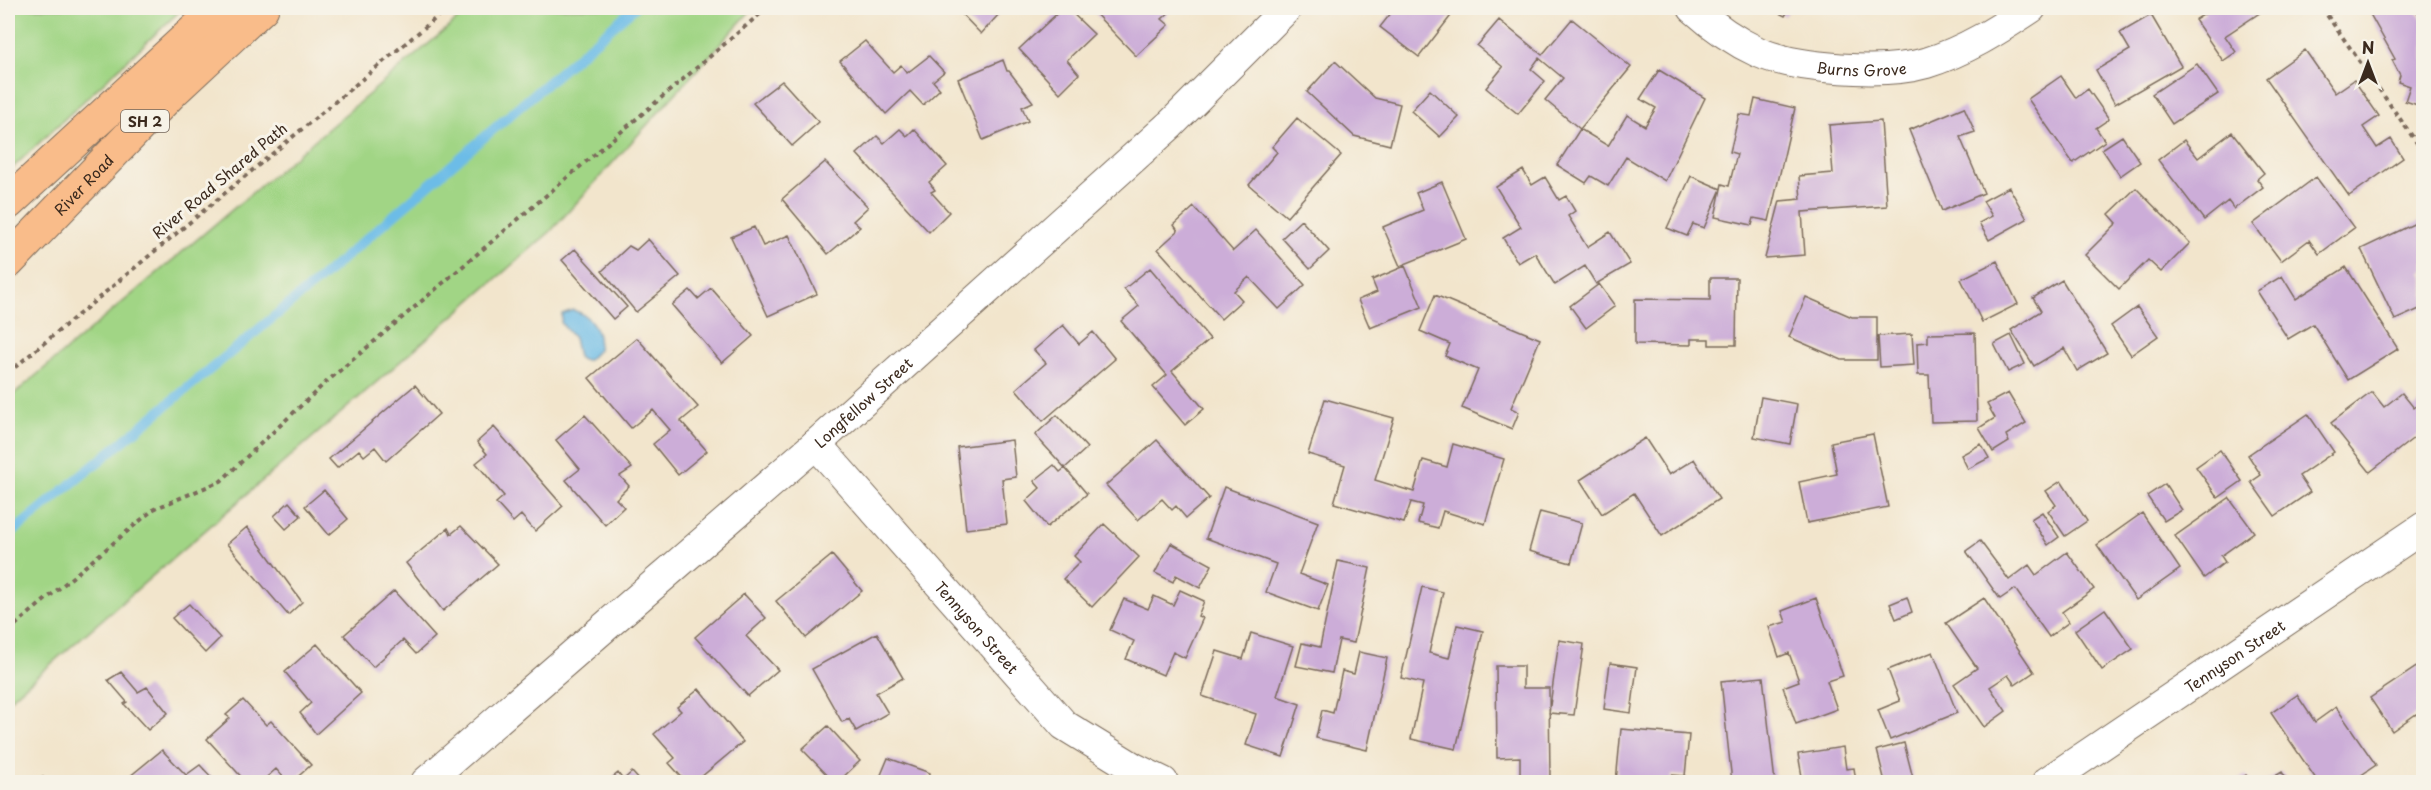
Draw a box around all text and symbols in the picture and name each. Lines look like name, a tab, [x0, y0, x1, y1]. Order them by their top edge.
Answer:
north arrow	[2338, 33, 2398, 93]
text: N	[2362, 35, 2374, 59]
street label: Burns Grove	[1815, 55, 1908, 81]
road number: SH 2	[121, 110, 169, 132]
street label: River Road Shared Path	[146, 116, 292, 244]
street label: River Road	[48, 148, 118, 220]
street label: Longfellow Street	[808, 351, 917, 452]
street label: Tennyson Street	[930, 576, 1025, 678]
street label: Tennyson Street	[2179, 613, 2289, 698]

